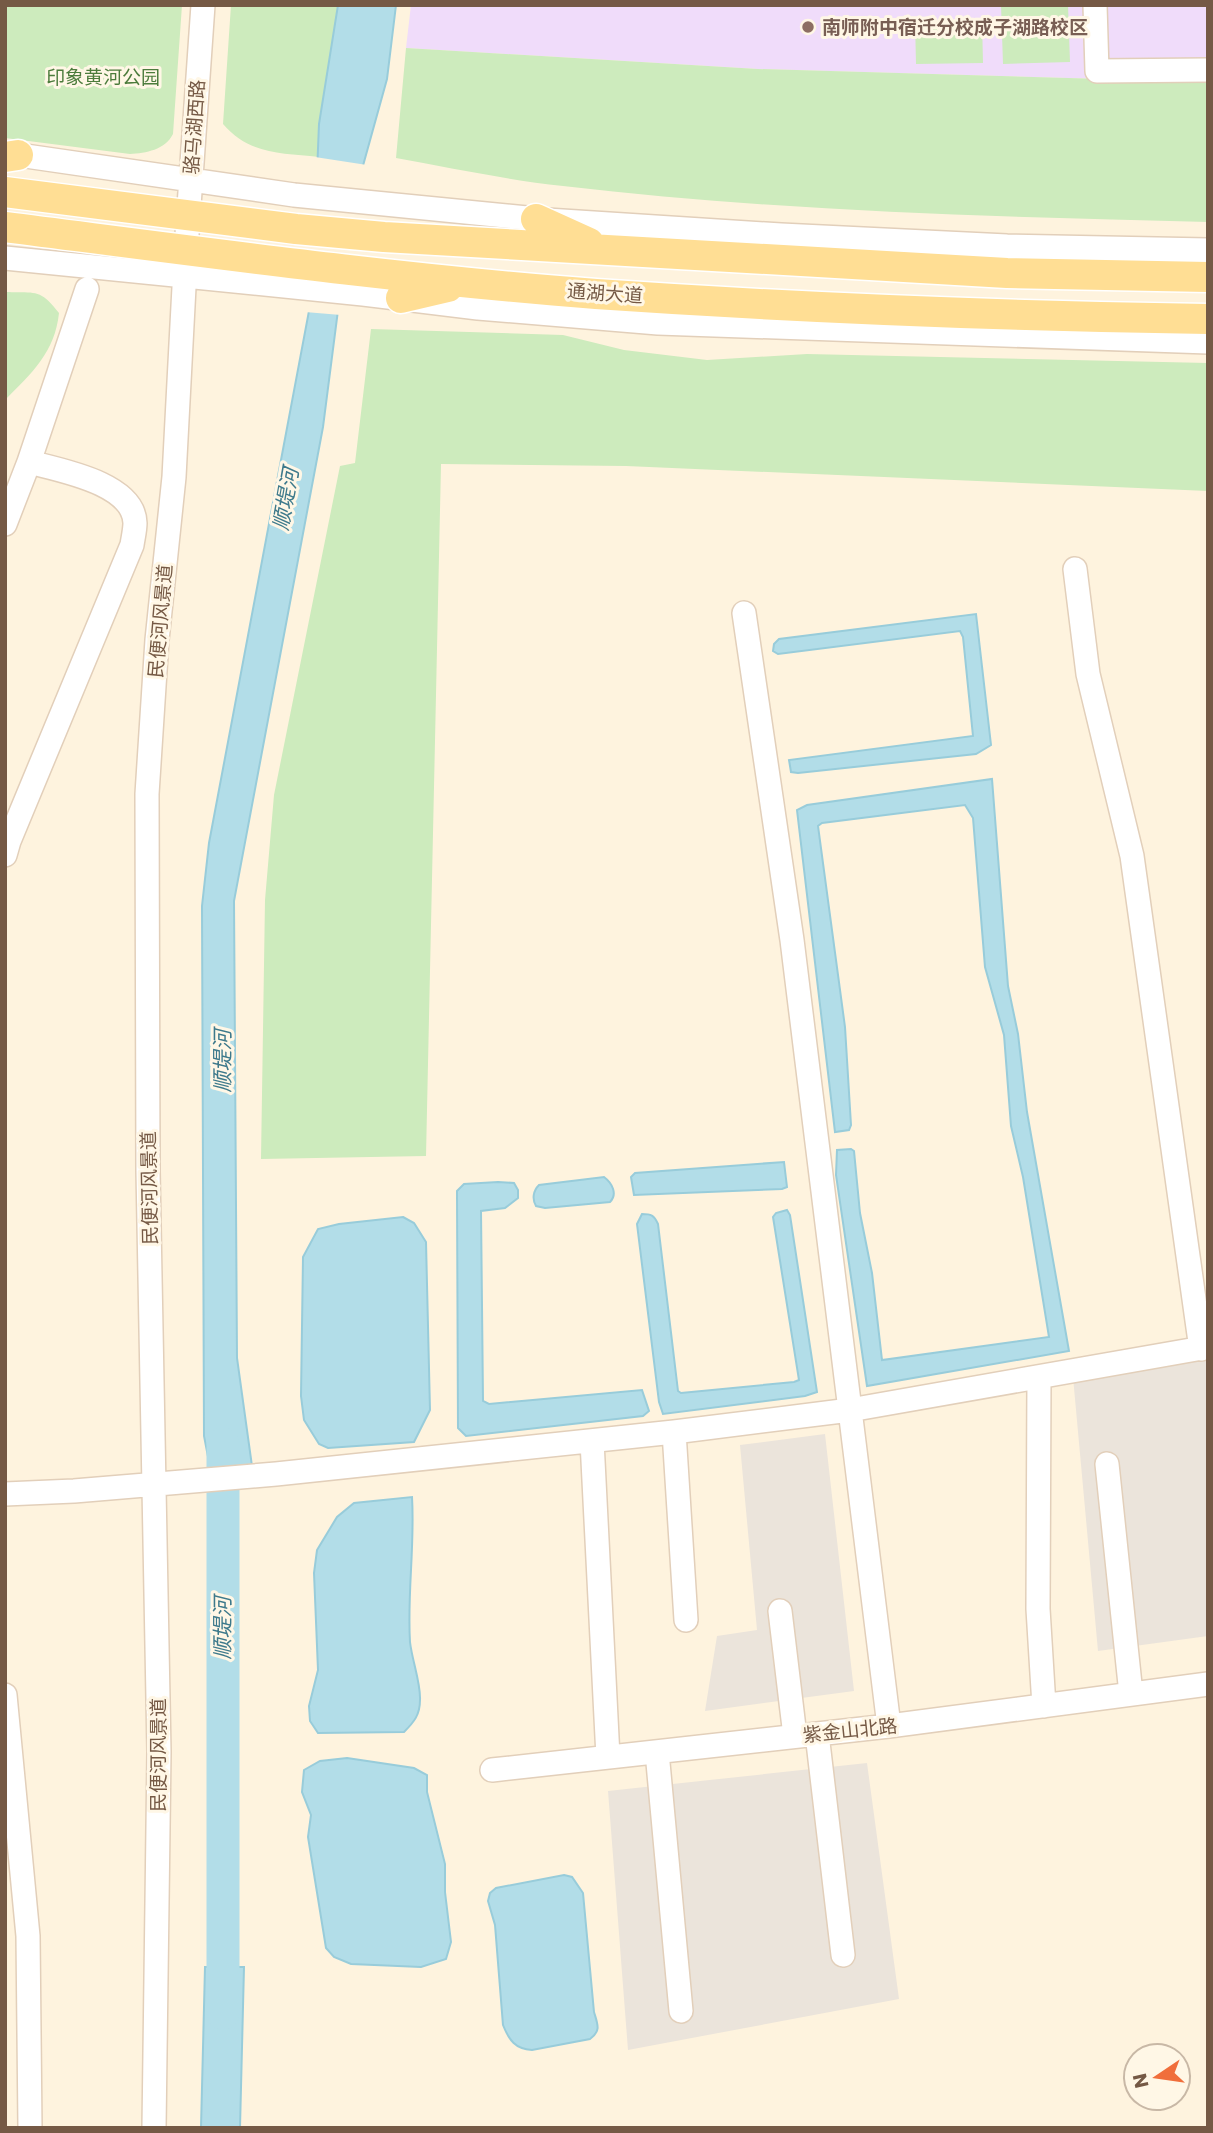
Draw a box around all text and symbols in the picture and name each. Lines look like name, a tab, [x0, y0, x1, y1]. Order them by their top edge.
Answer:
place label: 南师附中宿迁分校成子湖路校区	[822, 14, 1088, 41]
marker: 南师附中宿迁分校成子湖路校区	[800, 19, 816, 35]
park label: 印象黄河公园	[46, 64, 160, 91]
street label: 骆马湖西路	[178, 79, 211, 175]
street label: 通湖大道	[566, 277, 644, 310]
water label: 顺堤河	[266, 461, 306, 532]
street label: 民便河风景道	[142, 563, 179, 679]
water label: 顺堤河	[208, 1026, 237, 1093]
street label: 民便河风景道	[135, 1131, 164, 1245]
water label: 顺堤河	[208, 1593, 237, 1660]
street label: 民便河风景道	[145, 1698, 172, 1812]
street label: 紫金山北路	[801, 1712, 899, 1749]
north arrow	[1122, 2042, 1192, 2112]
text: N	[1126, 2071, 1156, 2091]

